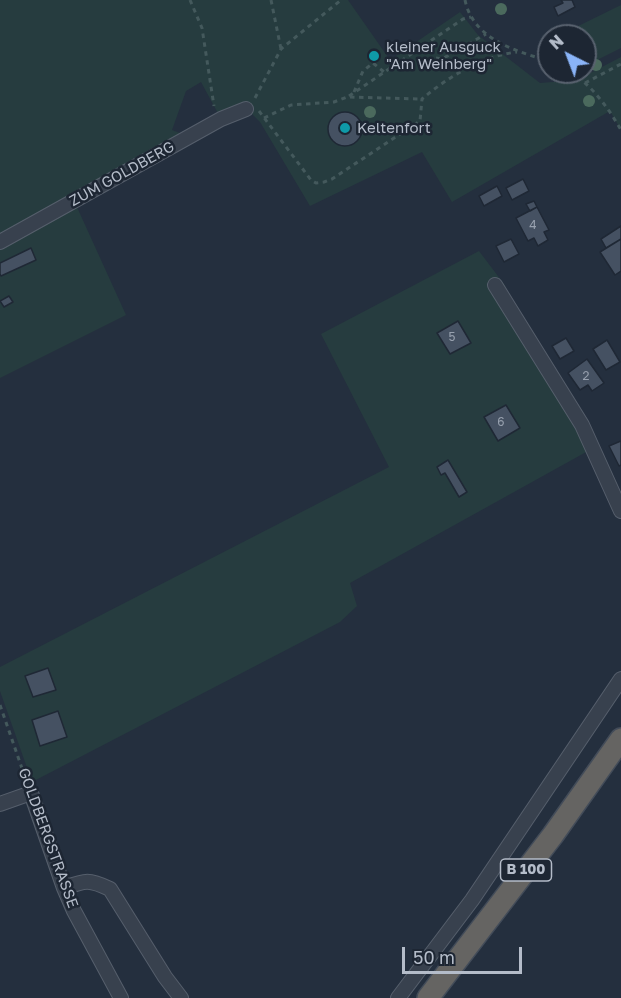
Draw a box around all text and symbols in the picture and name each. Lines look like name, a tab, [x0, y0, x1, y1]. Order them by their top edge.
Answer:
north arrow	[537, 24, 597, 84]
text: N	[545, 31, 568, 54]
place label: kleiner Ausguck "Am Weinberg"	[386, 38, 501, 73]
marker: kleiner Ausguck "Am Weinberg"	[367, 49, 381, 63]
place label: Keltenfort	[357, 119, 431, 137]
marker: Keltenfort	[338, 121, 352, 135]
street label: ZUM GOLDBERG	[66, 138, 178, 210]
house number: 4	[529, 218, 537, 232]
house number: 5	[449, 330, 455, 344]
house number: 2	[583, 369, 589, 383]
house number: 6	[497, 415, 505, 429]
street label: GOLDBERGSTRASSE	[14, 765, 82, 911]
road number: B 100	[500, 859, 552, 881]
scale bar	[405, 935, 525, 973]
text: 50 m	[413, 946, 455, 968]

